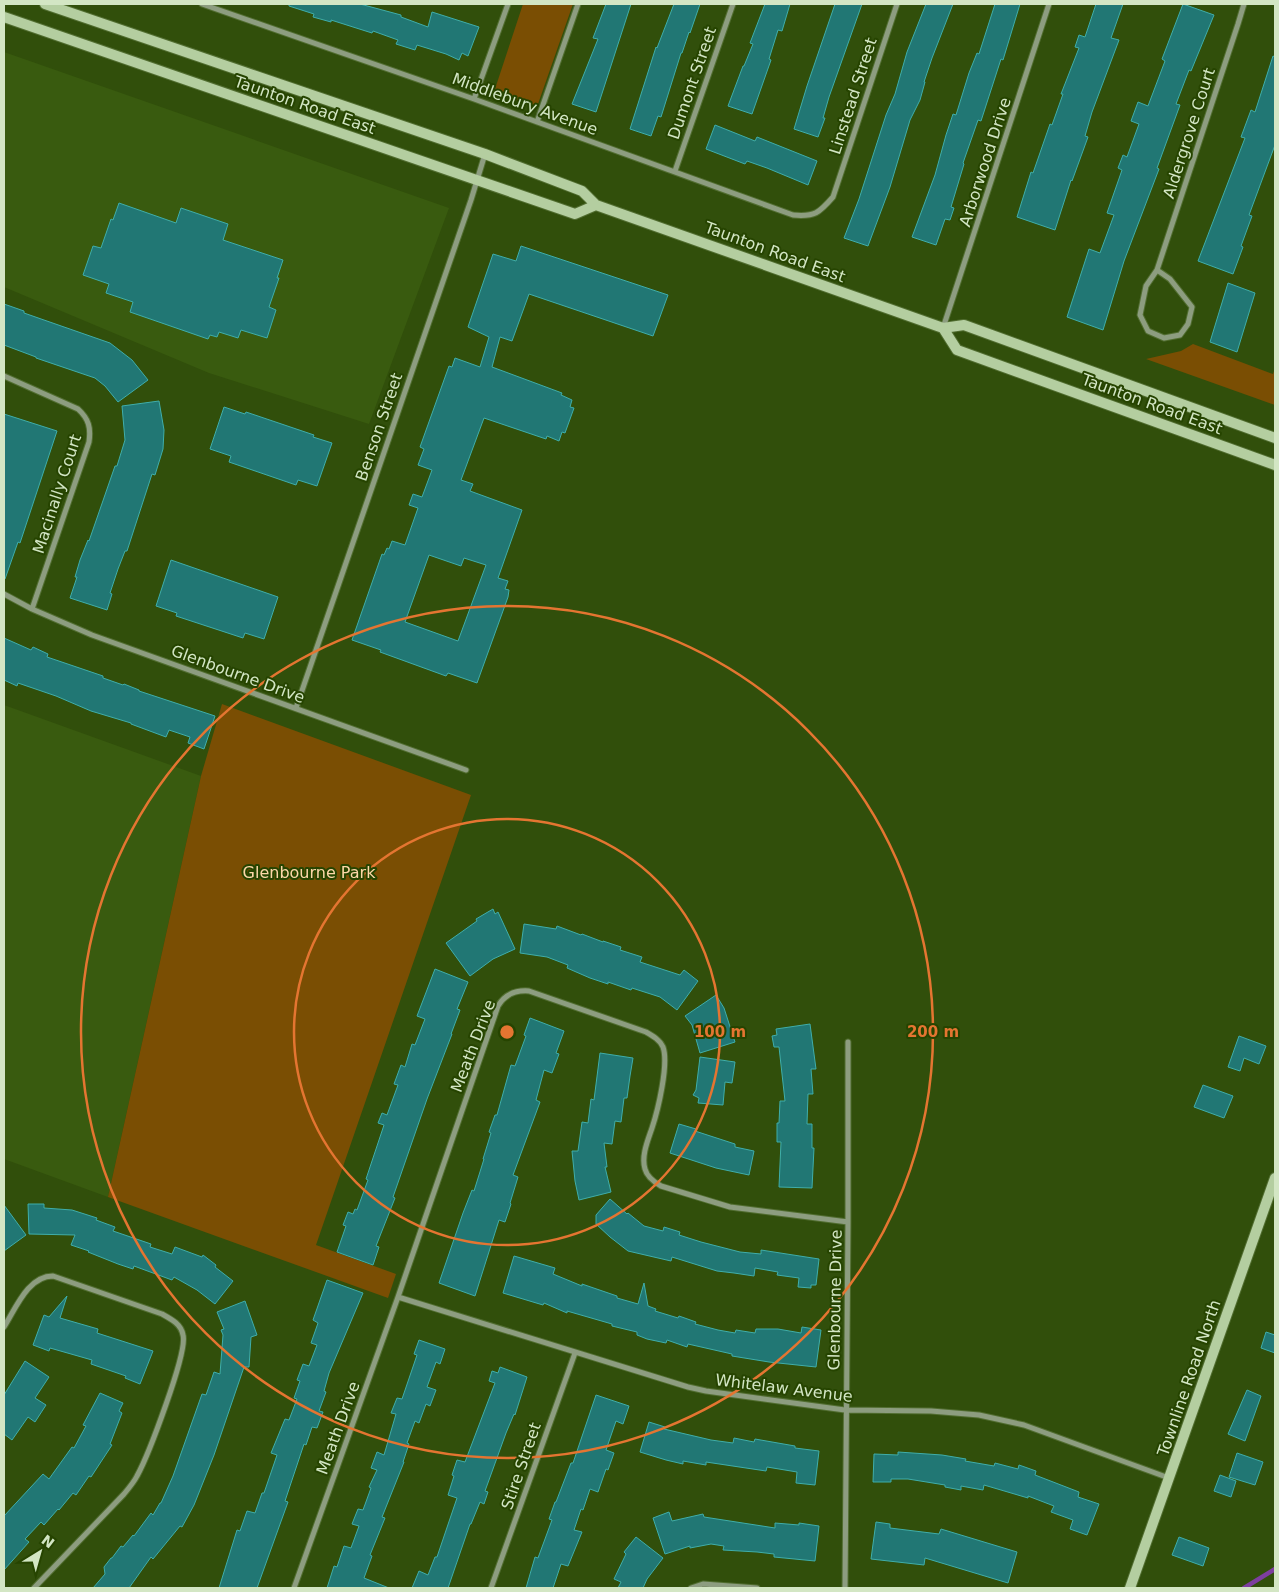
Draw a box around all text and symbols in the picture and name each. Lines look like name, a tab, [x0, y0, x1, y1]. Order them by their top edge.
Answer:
street label: Dumont Street	[664, 24, 720, 142]
street label: Linstead Street	[825, 35, 881, 157]
street label: Aldergrove Court	[1159, 65, 1219, 201]
street label: Middlebury Avenue	[450, 69, 600, 139]
street label: Taunton Road East	[231, 72, 378, 138]
street label: Arborwood Drive	[955, 95, 1015, 229]
street label: Taunton Road East	[701, 217, 848, 286]
street label: Taunton Road East	[1078, 369, 1225, 438]
street label: Benson Street	[352, 371, 406, 483]
street label: Macinally Court	[29, 432, 85, 556]
street label: Glenbourne Drive	[169, 641, 307, 707]
park label: Glenbourne Park	[243, 863, 376, 882]
street label: Meath Drive	[447, 997, 499, 1095]
centre of rings	[498, 1023, 516, 1041]
text: 100 m	[694, 1023, 746, 1041]
text: 200 m	[907, 1023, 959, 1041]
street label: Glenbourne Drive	[824, 1229, 846, 1371]
street label: Townline Road North	[1153, 1297, 1225, 1460]
street label: Whitelaw Avenue	[714, 1370, 854, 1406]
street label: Meath Drive	[312, 1379, 364, 1477]
street label: Stire Street	[497, 1420, 545, 1512]
north arrow	[15, 1527, 65, 1577]
text: N	[38, 1532, 57, 1552]

